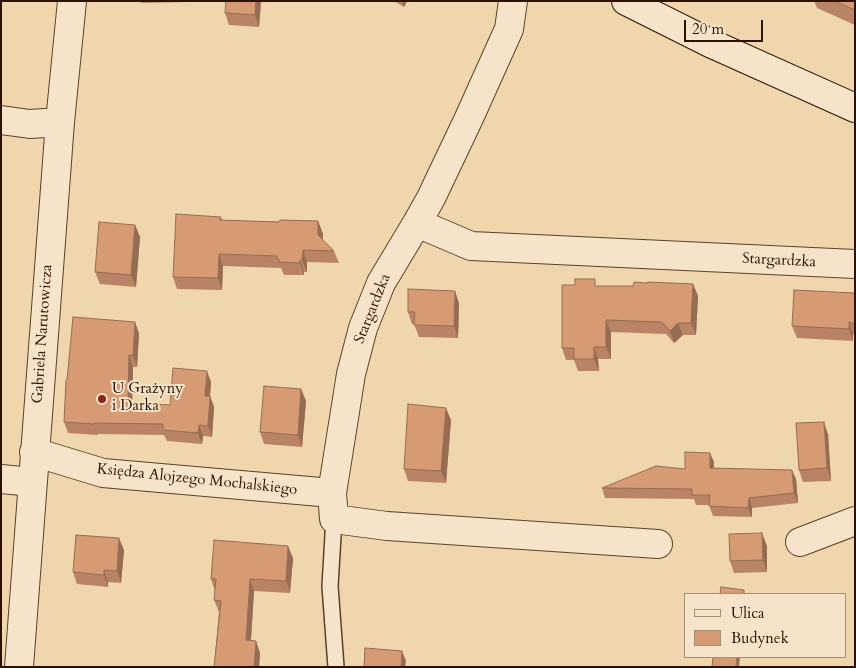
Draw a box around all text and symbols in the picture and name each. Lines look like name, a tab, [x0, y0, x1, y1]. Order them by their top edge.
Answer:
scale bar	[686, 10, 765, 42]
text: 20 m	[692, 19, 724, 39]
street label: Stargardzka	[742, 250, 816, 272]
street label: Gabriela Narutowicza	[29, 264, 57, 404]
street label: Stargardzka	[351, 271, 395, 347]
place label: U Grażyny i Darka	[112, 381, 183, 416]
marker: U Grażyny i Darka	[96, 393, 108, 405]
street label: Księdza Alojzego Mochalskiego	[96, 461, 298, 499]
legend	[684, 593, 846, 658]
text: Ulica	[731, 603, 765, 623]
text: Budynek	[731, 628, 789, 648]

